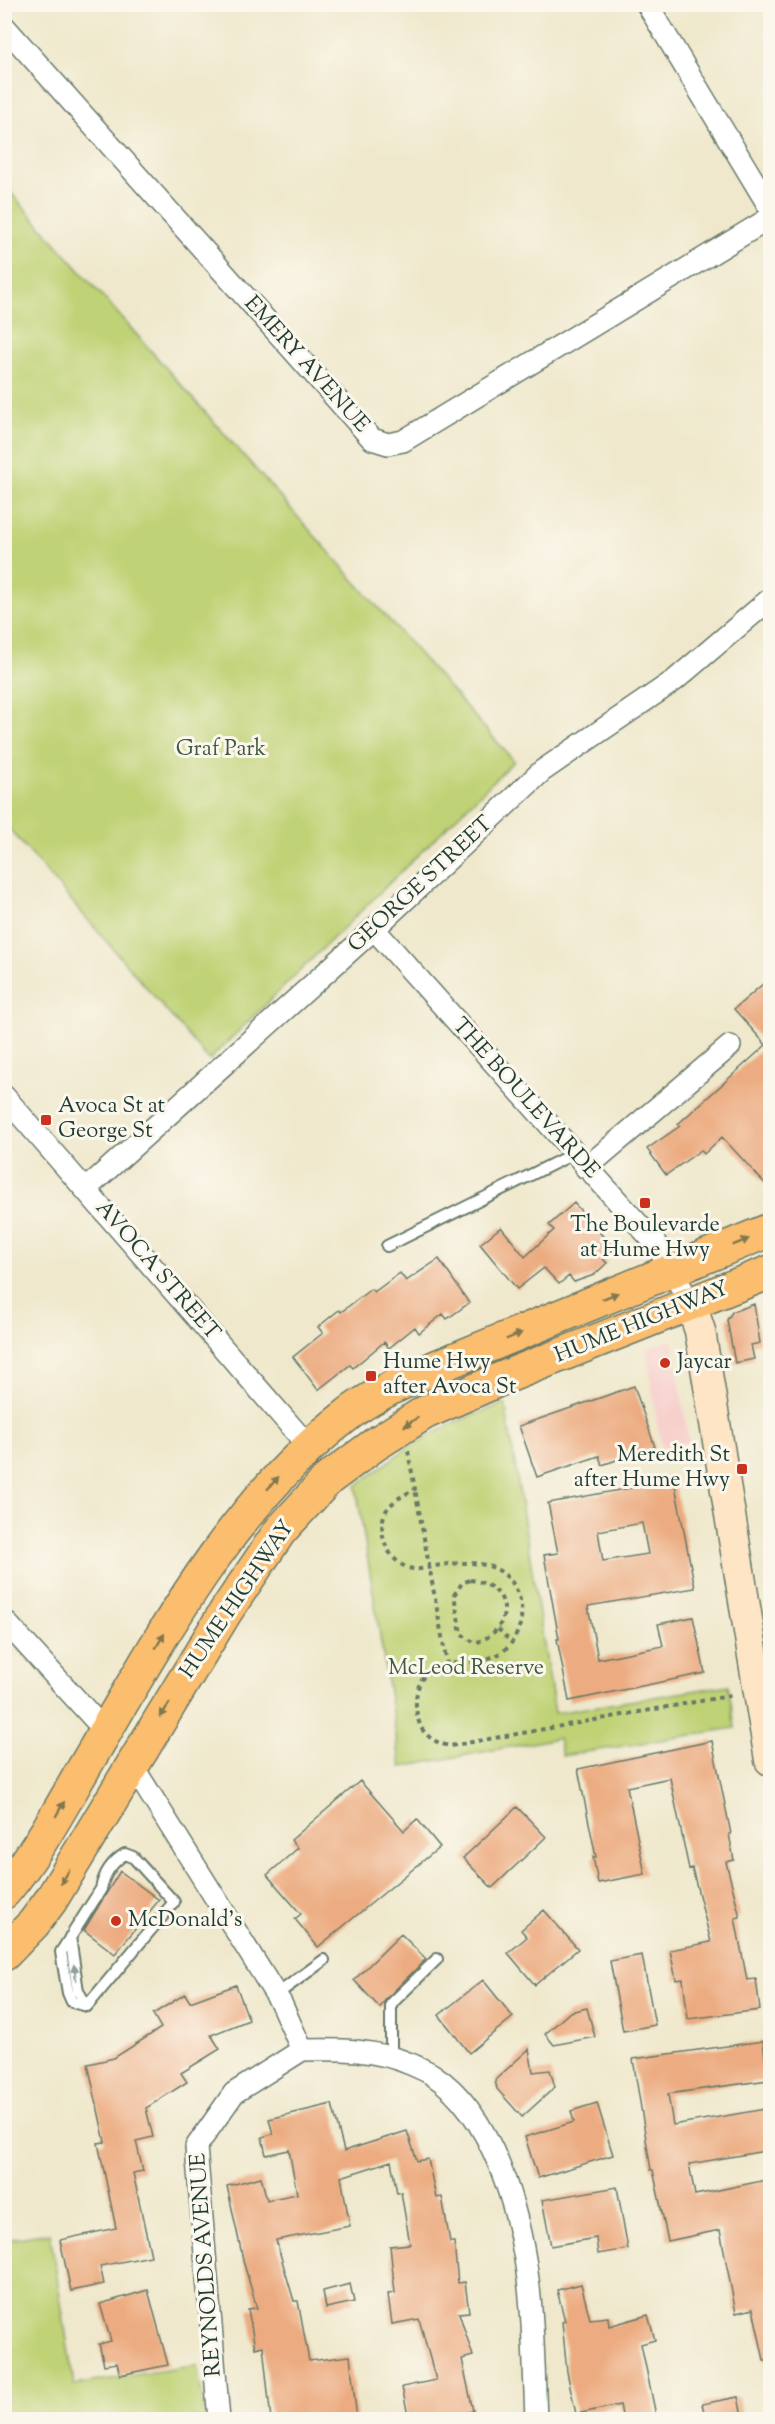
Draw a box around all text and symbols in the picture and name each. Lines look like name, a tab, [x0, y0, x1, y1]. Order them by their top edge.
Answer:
street label: EMERY AVENUE	[236, 289, 376, 441]
park label: Graf Park	[176, 734, 266, 766]
street label: GEORGE STREET	[341, 809, 501, 961]
street label: THE BOULEVARDE	[444, 1011, 606, 1187]
place label: Avoca St at George St	[58, 1091, 166, 1148]
marker: Avoca St at George St	[39, 1113, 53, 1127]
street label: AVOCA STREET	[87, 1194, 227, 1348]
marker: The Boulevarde at Hume Hwy	[638, 1196, 652, 1210]
place label: The Boulevarde at Hume Hwy	[570, 1210, 720, 1267]
one-way arrow	[732, 1237, 750, 1246]
street label: HUME HIGHWAY	[550, 1273, 734, 1373]
one-way arrow	[601, 1291, 619, 1300]
one-way arrow	[505, 1331, 523, 1341]
place label: Hume Hwy after Avoca St	[383, 1347, 517, 1404]
place label: Jaycar	[676, 1347, 732, 1379]
marker: Jaycar	[658, 1356, 672, 1370]
marker: Hume Hwy after Avoca St	[364, 1369, 378, 1383]
one-way arrow	[402, 1416, 419, 1427]
place label: Meredith St after Hume Hwy	[574, 1440, 730, 1497]
marker: Meredith St after Hume Hwy	[735, 1462, 749, 1476]
one-way arrow	[266, 1476, 279, 1491]
street label: HUME HIGHWAY	[173, 1514, 303, 1686]
one-way arrow	[154, 1633, 165, 1649]
park label: McLeod Reserve	[388, 1653, 544, 1685]
one-way arrow	[160, 1702, 171, 1718]
one-way arrow	[55, 1800, 65, 1817]
one-way arrow	[59, 1869, 70, 1885]
place label: McDonald's	[128, 1905, 242, 1937]
marker: McDonald's	[109, 1914, 123, 1928]
one-way arrow	[71, 1963, 80, 1982]
street label: REYNOLDS AVENUE	[183, 2152, 231, 2378]

